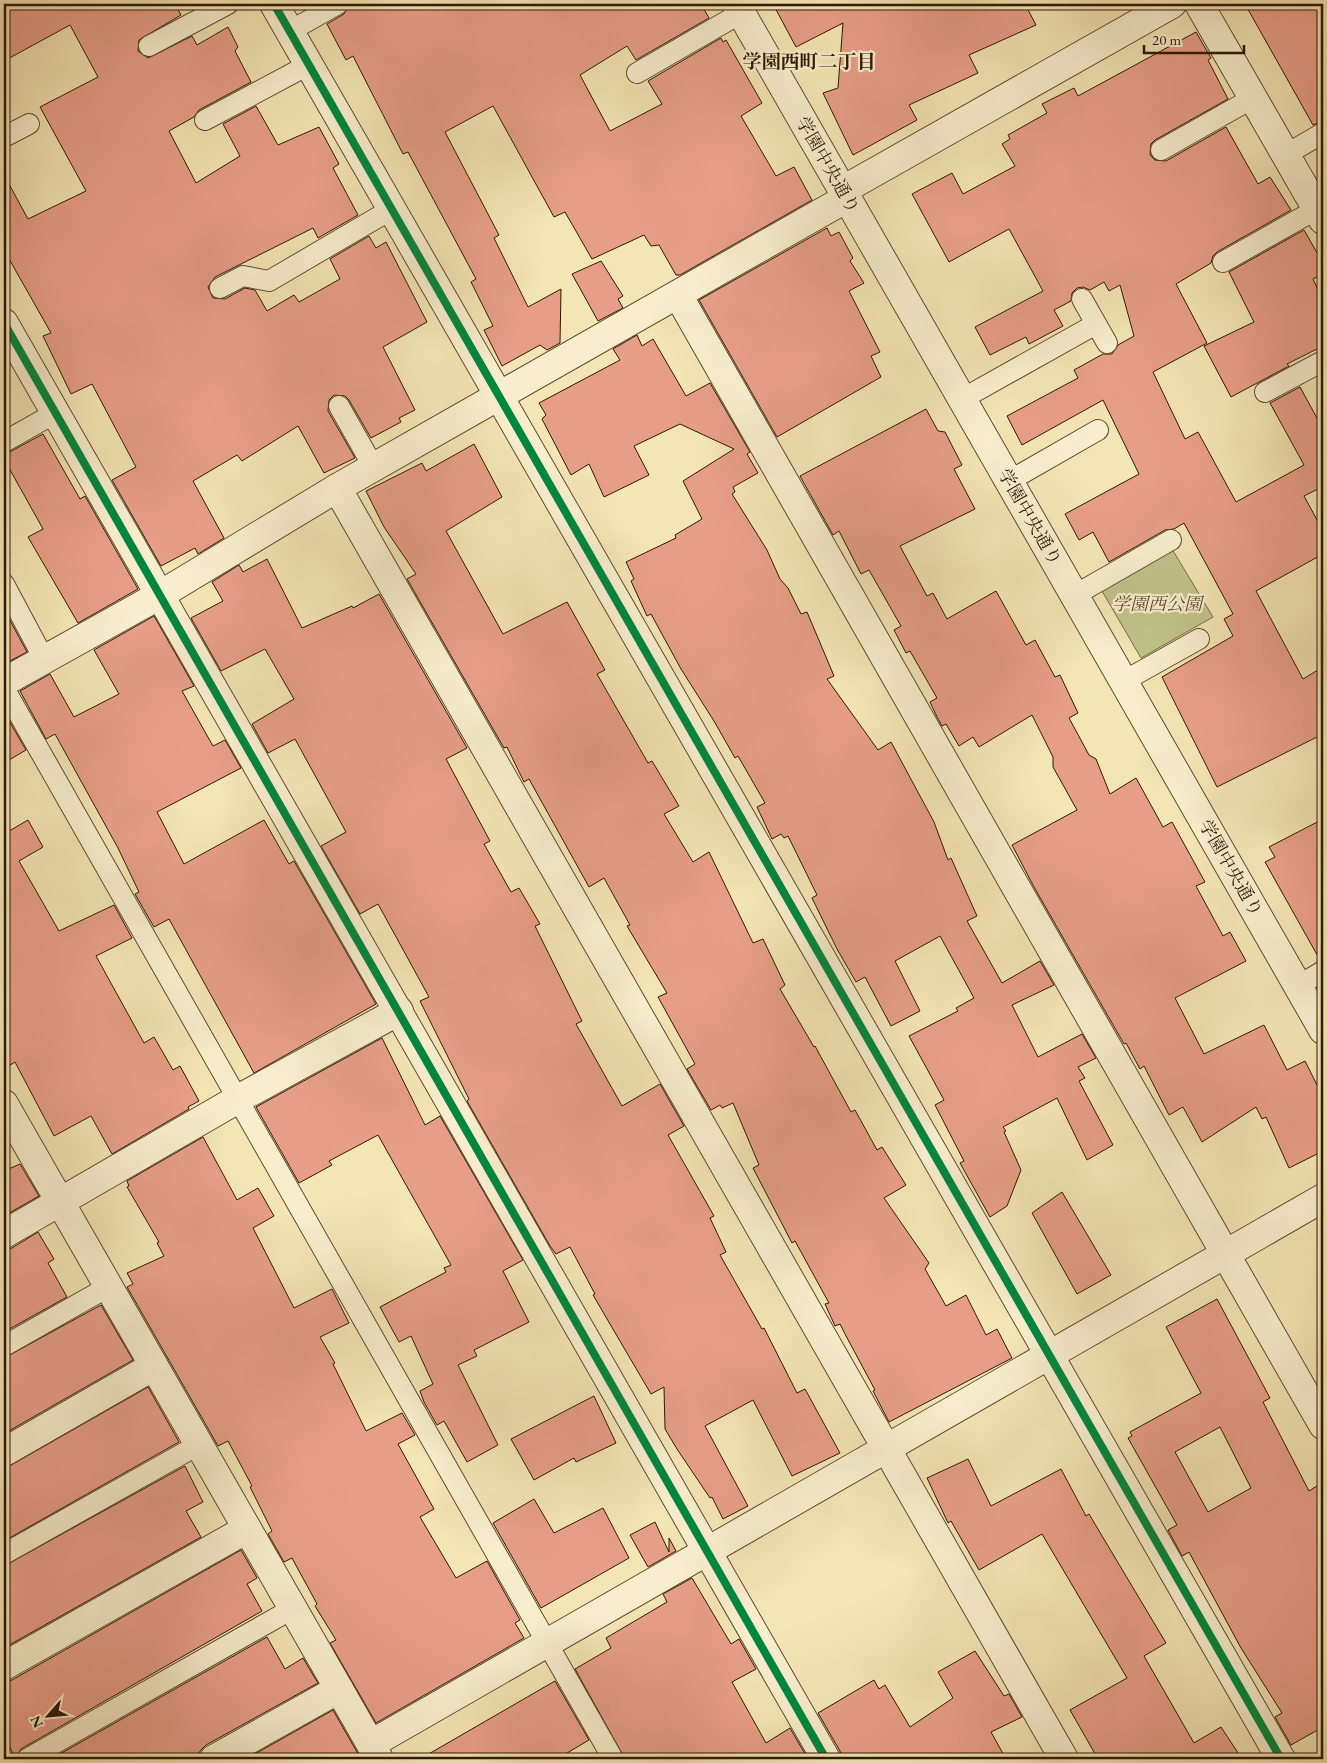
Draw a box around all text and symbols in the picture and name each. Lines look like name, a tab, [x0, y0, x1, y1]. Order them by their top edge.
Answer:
scale bar	[1144, 22, 1244, 54]
text: 20 m	[1152, 30, 1181, 49]
district label: 学園西町二丁目	[742, 49, 876, 74]
street label: 学園中央通り	[791, 112, 865, 217]
street label: 学園中央通り	[993, 464, 1067, 569]
park label: 学園西公園	[1112, 592, 1205, 615]
street label: 学園中央通り	[1194, 815, 1268, 920]
north arrow	[22, 1690, 72, 1740]
text: N	[26, 1712, 47, 1731]

